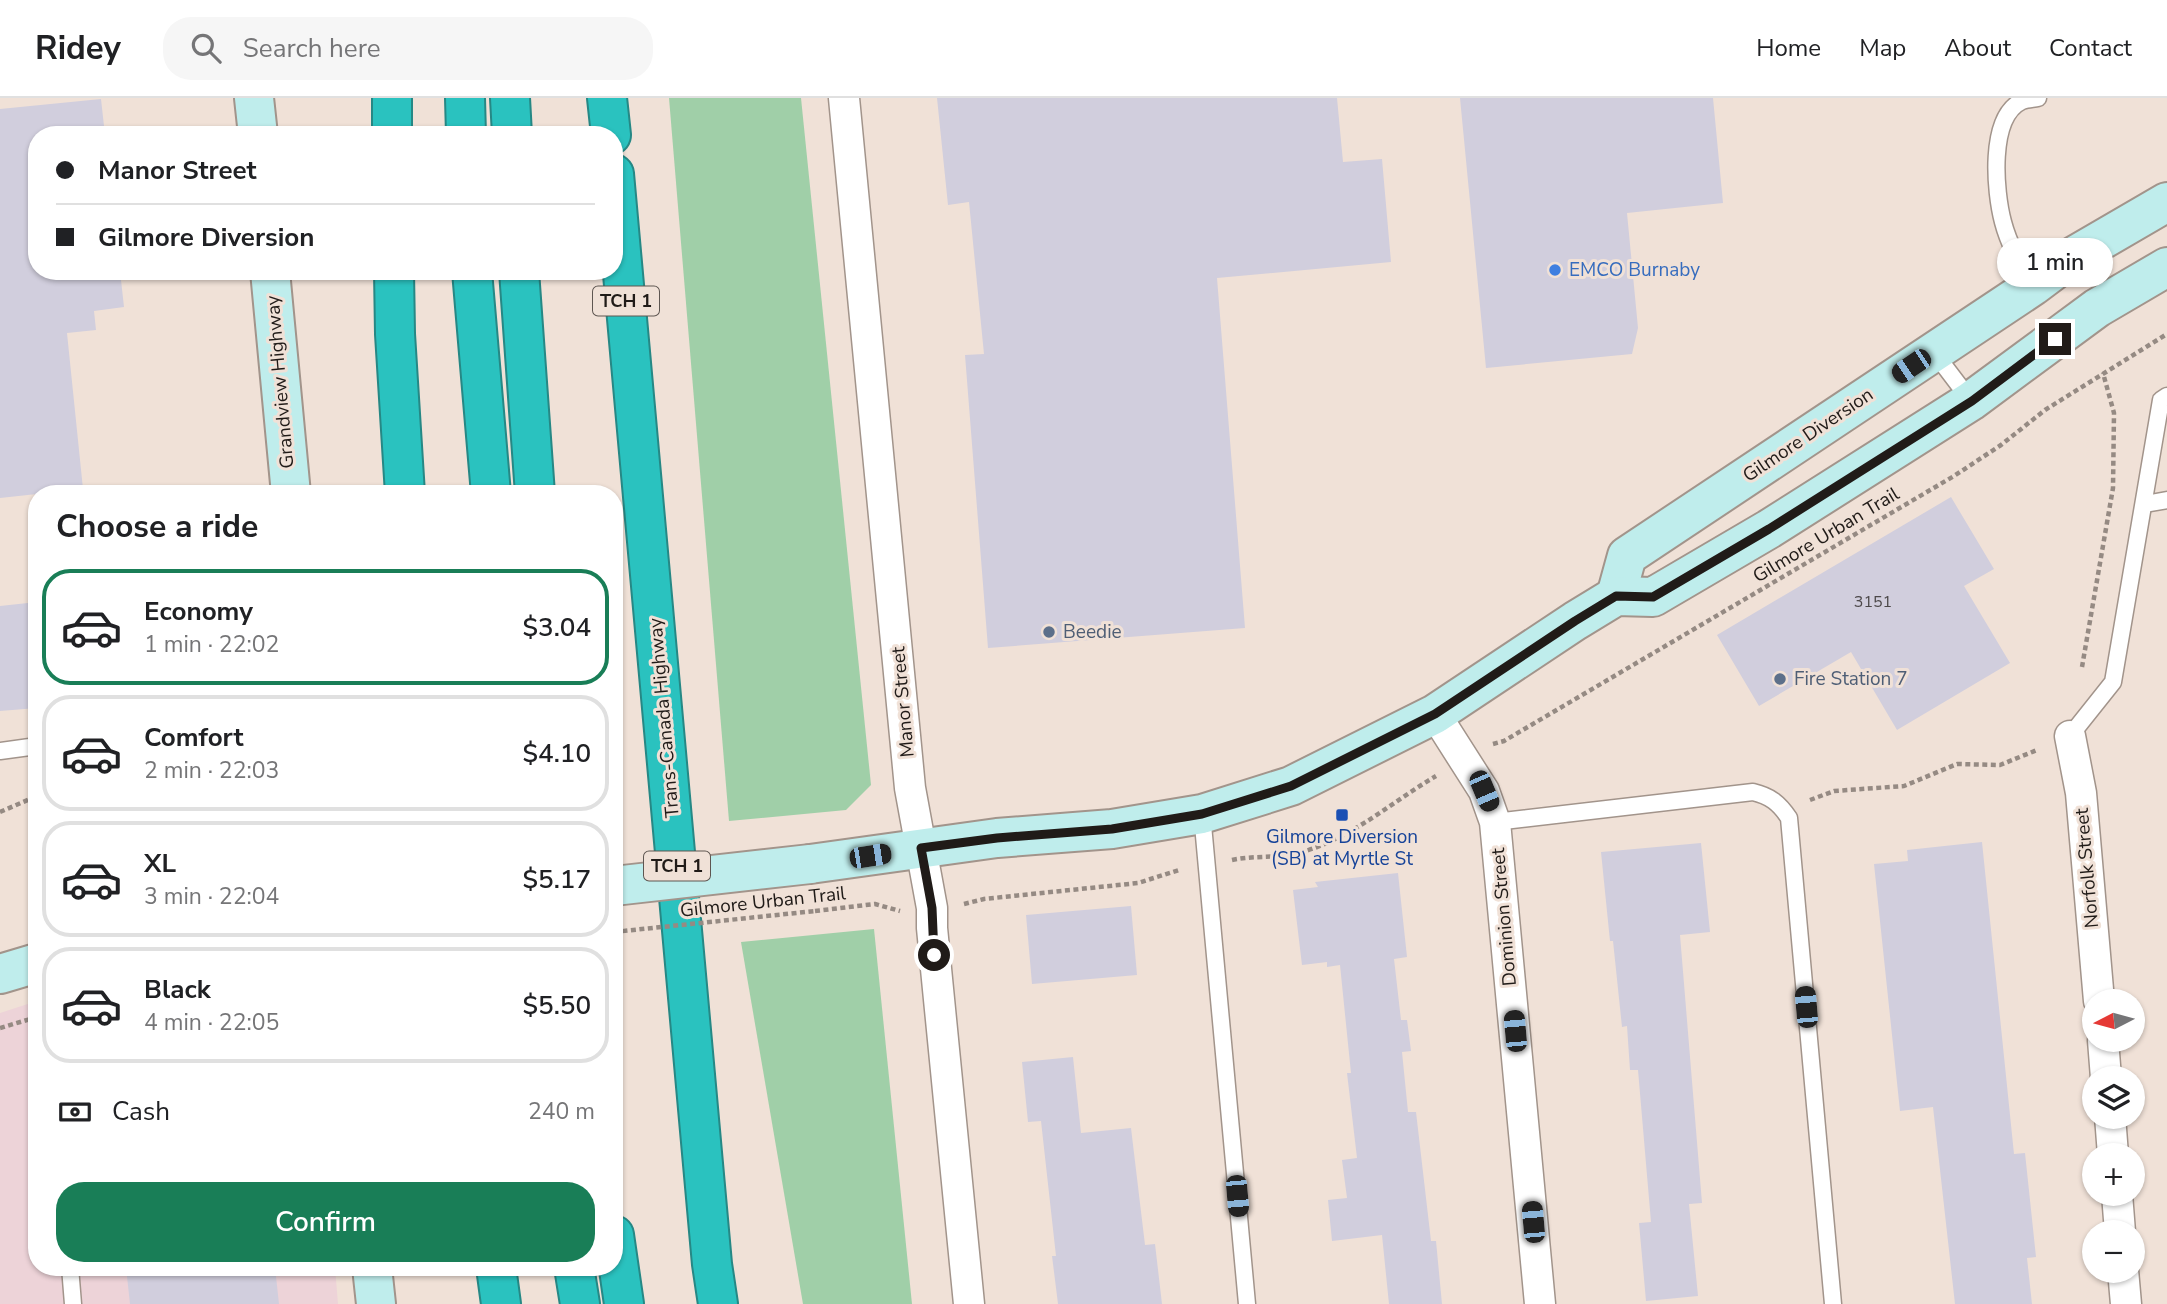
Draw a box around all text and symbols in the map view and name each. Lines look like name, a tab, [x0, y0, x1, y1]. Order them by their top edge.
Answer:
search box	[163, 17, 653, 80]
text: Ridey	[35, 26, 121, 71]
icon: search	[187, 29, 225, 67]
text: Search here	[243, 31, 381, 66]
text: Home	[1756, 32, 1821, 64]
text: Map	[1859, 32, 1906, 64]
text: About	[1944, 32, 2011, 64]
text: Contact	[2049, 32, 2132, 64]
text: Manor Street	[98, 153, 257, 188]
text: Gilmore Diversion	[98, 220, 314, 255]
callout: 1 min	[1997, 238, 2113, 286]
text: 1 min	[2026, 247, 2084, 278]
place label: EMCO Burnaby	[1569, 257, 1700, 283]
marker: EMCO Burnaby	[1547, 262, 1563, 278]
road number: TCH 1	[593, 286, 659, 316]
street label: Grandview Highway	[259, 294, 301, 470]
route end	[2039, 323, 2071, 355]
car	[1888, 346, 1935, 386]
street label: Gilmore Diversion	[1738, 382, 1878, 488]
street label: Gilmore Urban Trail	[1748, 481, 1904, 589]
text: Choose a ride	[56, 505, 258, 548]
house number: 3151	[1854, 591, 1892, 613]
text: Economy	[144, 594, 253, 629]
icon: car	[60, 596, 123, 659]
text: $3.04	[522, 610, 591, 645]
street label: Trans-Canada Highway	[642, 617, 686, 819]
place label: Beedie	[1063, 619, 1122, 645]
marker: Beedie	[1041, 624, 1057, 640]
text: 1 min · 22:02	[144, 629, 279, 660]
street label: Manor Street	[885, 645, 921, 759]
place label: Fire Station 7	[1794, 666, 1908, 692]
marker: Fire Station 7	[1772, 671, 1788, 687]
text: Comfort	[144, 720, 244, 755]
icon: car	[60, 722, 123, 785]
text: $4.10	[522, 736, 591, 771]
text: 2 min · 22:03	[144, 755, 279, 786]
car	[1467, 768, 1502, 814]
marker: Gilmore Diversion (SB) at Myrtle St	[1334, 807, 1350, 823]
street label: Norfolk Street	[2069, 807, 2105, 929]
place label: Gilmore Diversion (SB) at Myrtle St	[1266, 824, 1418, 872]
car	[848, 842, 893, 870]
text: XL	[144, 846, 176, 881]
street label: Dominion Street	[1485, 846, 1523, 987]
icon: car	[60, 848, 123, 911]
road number: TCH 1	[644, 852, 710, 880]
text: $5.17	[522, 862, 591, 897]
street label: Gilmore Urban Trail	[679, 880, 848, 924]
text: 3 min · 22:04	[144, 881, 279, 912]
route start	[918, 939, 950, 971]
text: Black	[144, 972, 211, 1007]
icon: car	[60, 974, 123, 1037]
car	[1794, 985, 1819, 1029]
text: $5.50	[522, 988, 591, 1023]
north arrow	[2082, 989, 2146, 1052]
map controls	[2082, 989, 2145, 1283]
text: 4 min · 22:05	[144, 1007, 279, 1038]
car	[1503, 1009, 1528, 1053]
button: layers	[2082, 1066, 2145, 1129]
icon: cash	[56, 1093, 94, 1131]
text: Cash	[112, 1094, 170, 1129]
text: 240 m	[528, 1096, 595, 1127]
button: +	[2082, 1143, 2145, 1206]
car	[1225, 1174, 1250, 1218]
button: Confirm	[56, 1182, 595, 1262]
car	[1521, 1200, 1546, 1244]
button: −	[2082, 1220, 2145, 1283]

